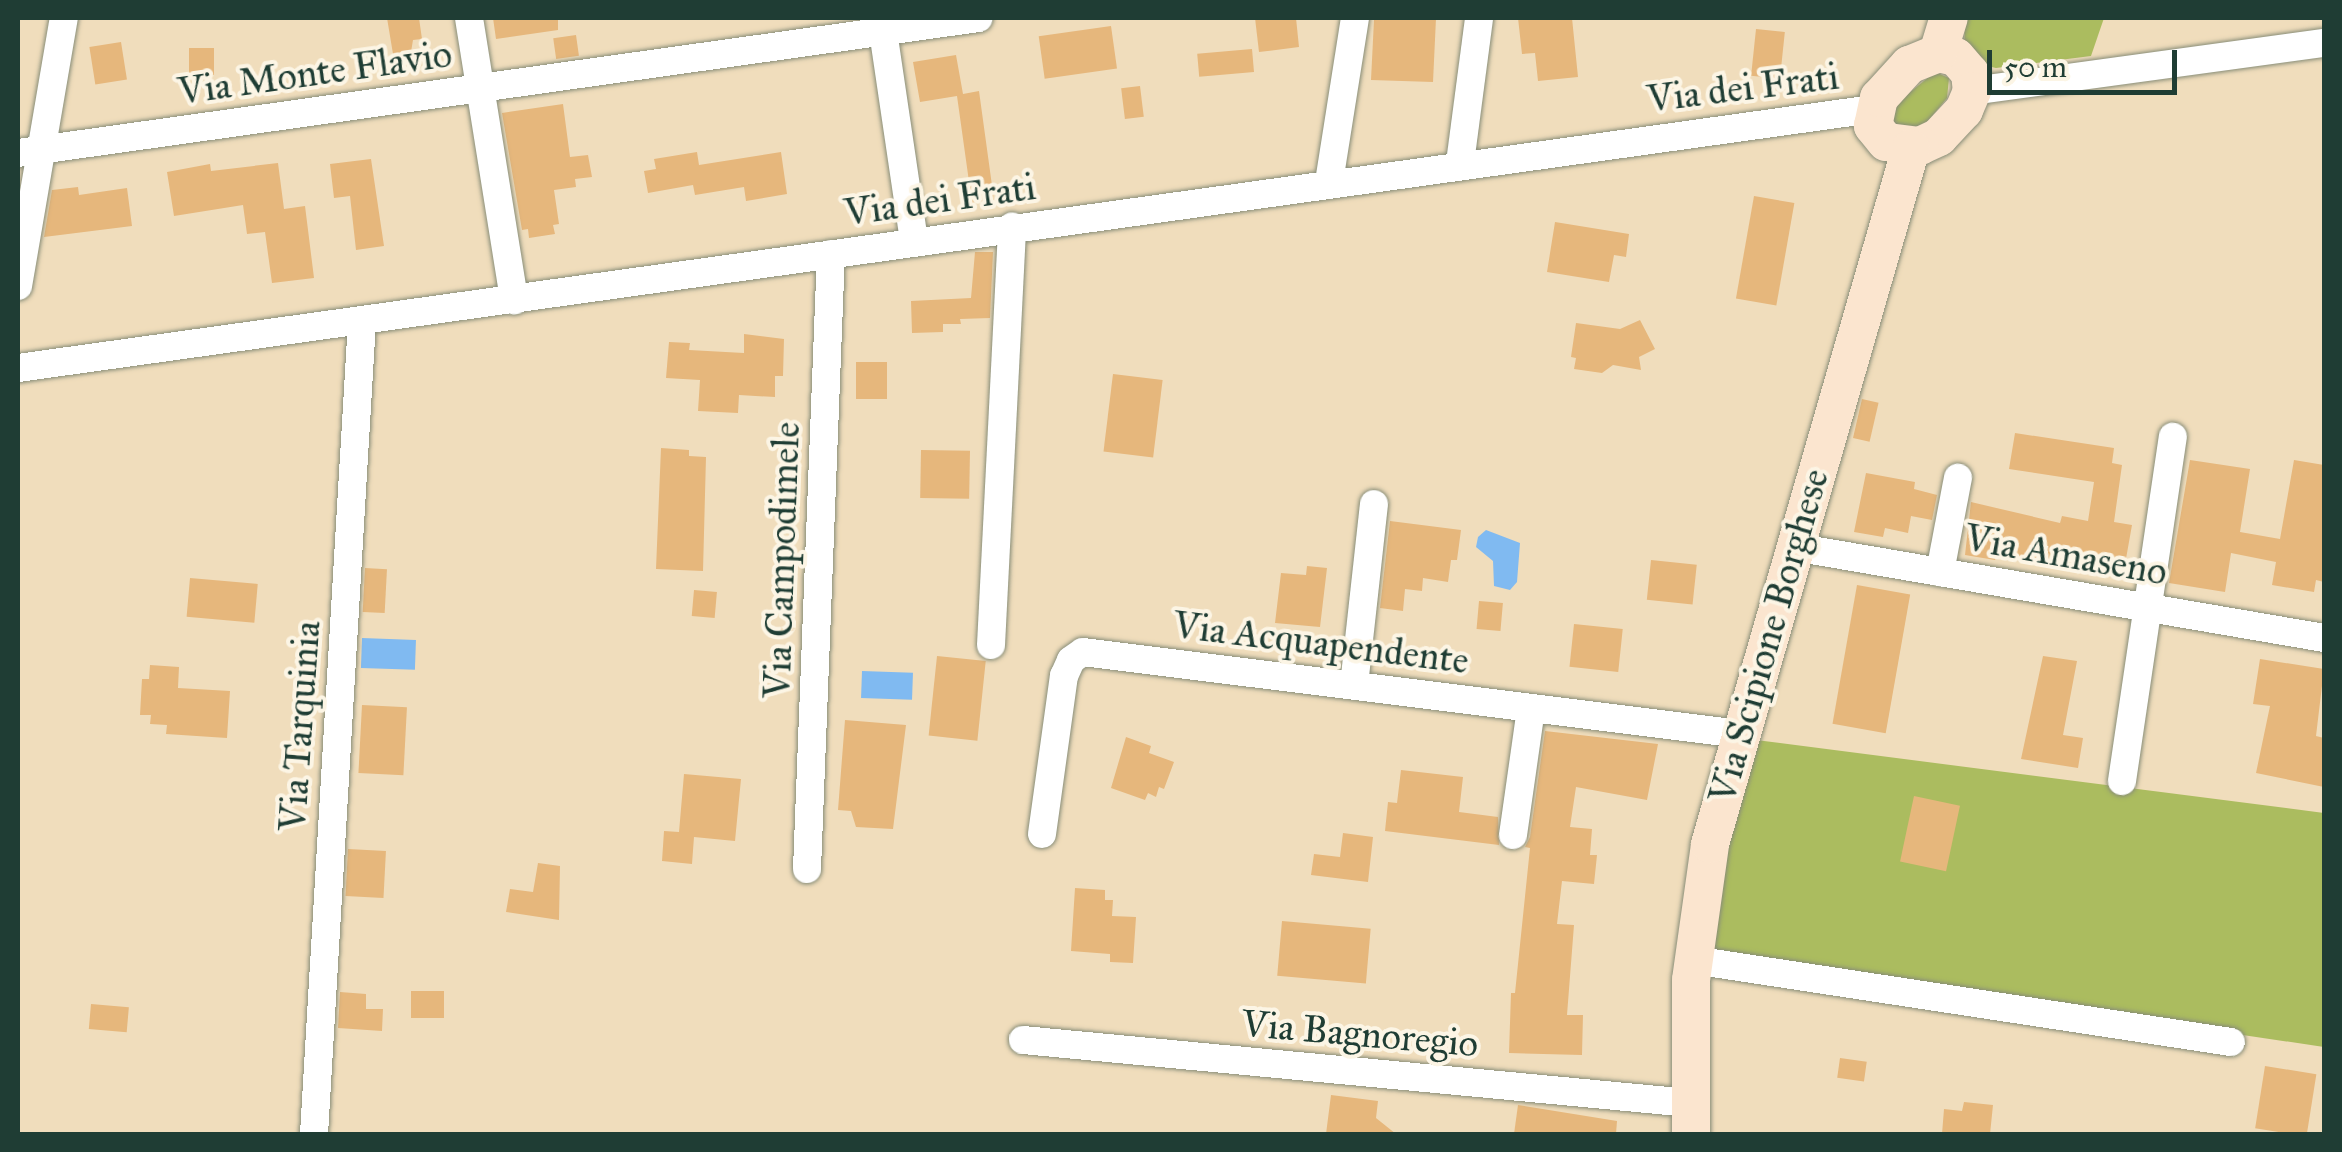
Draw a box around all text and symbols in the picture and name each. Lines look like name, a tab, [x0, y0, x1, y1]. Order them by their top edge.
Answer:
scale bar	[1992, 30, 2182, 92]
street label: Via Monte Flavio	[175, 31, 455, 115]
text: 50 m	[2004, 49, 2067, 85]
street label: Via dei Frati	[1645, 54, 1841, 122]
street label: Via dei Frati	[841, 164, 1039, 236]
street label: Via Campodimele	[754, 421, 810, 699]
street label: Via Scipione Borghese	[1699, 464, 1839, 808]
street label: Via Amaseno	[1961, 515, 2171, 595]
street label: Via Acquapendente	[1171, 602, 1471, 684]
street label: Via Tarquinia	[270, 619, 330, 833]
street label: Via Bagnoregio	[1240, 1001, 1480, 1067]

